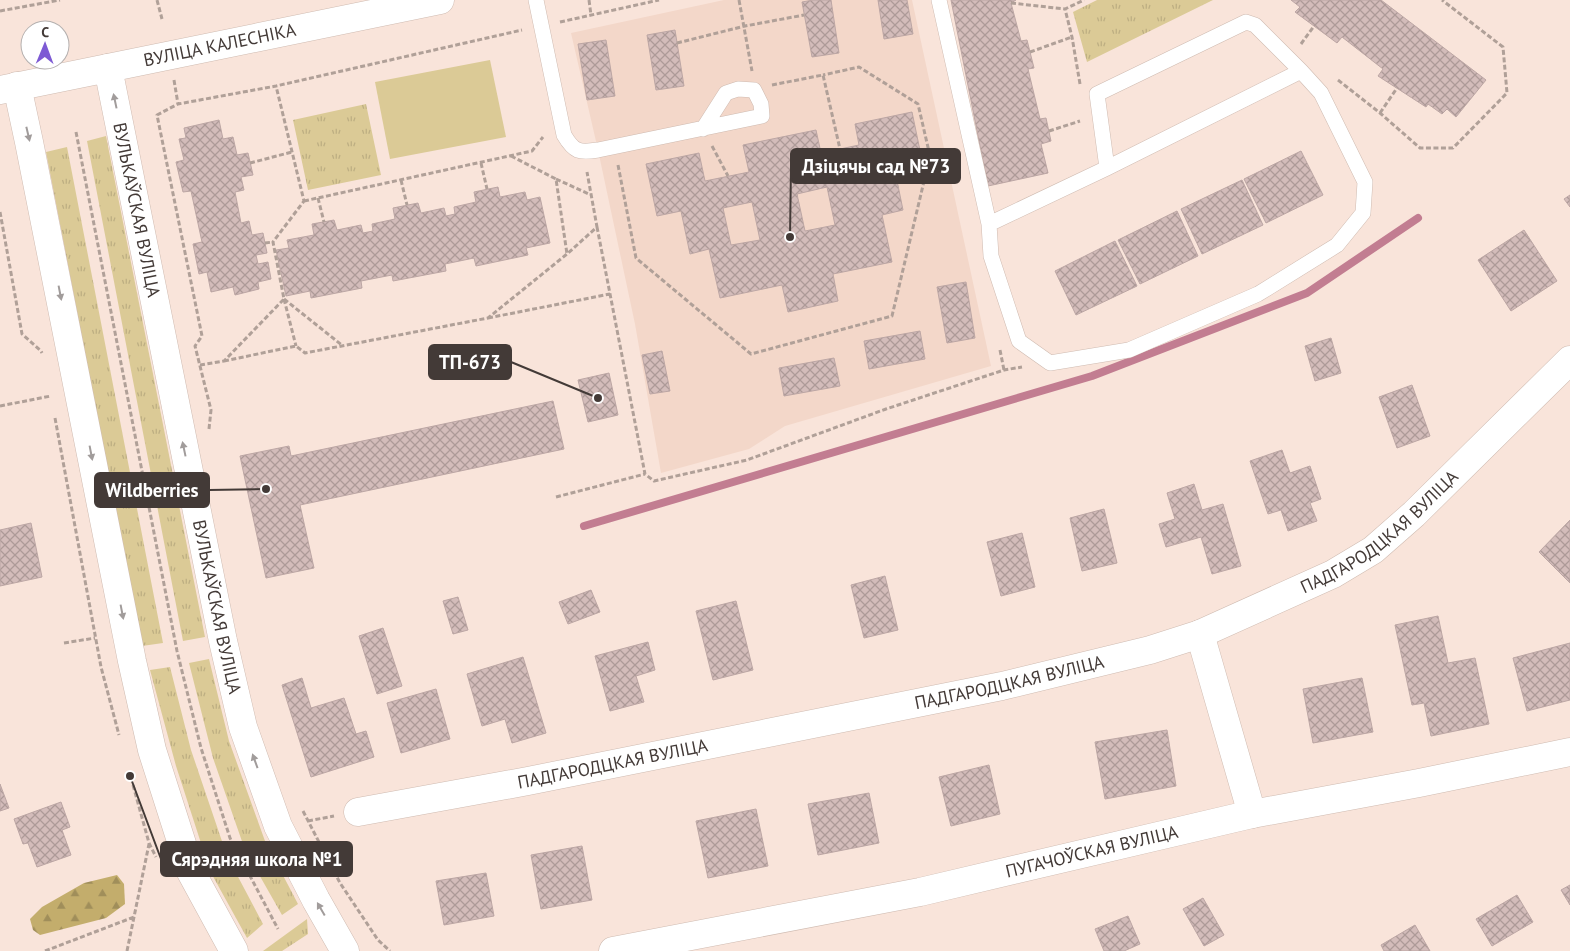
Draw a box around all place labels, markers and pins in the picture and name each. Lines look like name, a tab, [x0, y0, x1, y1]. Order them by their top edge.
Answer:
callout: Дзіцячы сад №73	[791, 149, 960, 183]
callout: ТП-673	[429, 345, 511, 379]
callout: Wildberries	[95, 473, 209, 507]
callout: Сярэдняя школа №1	[161, 842, 352, 876]

